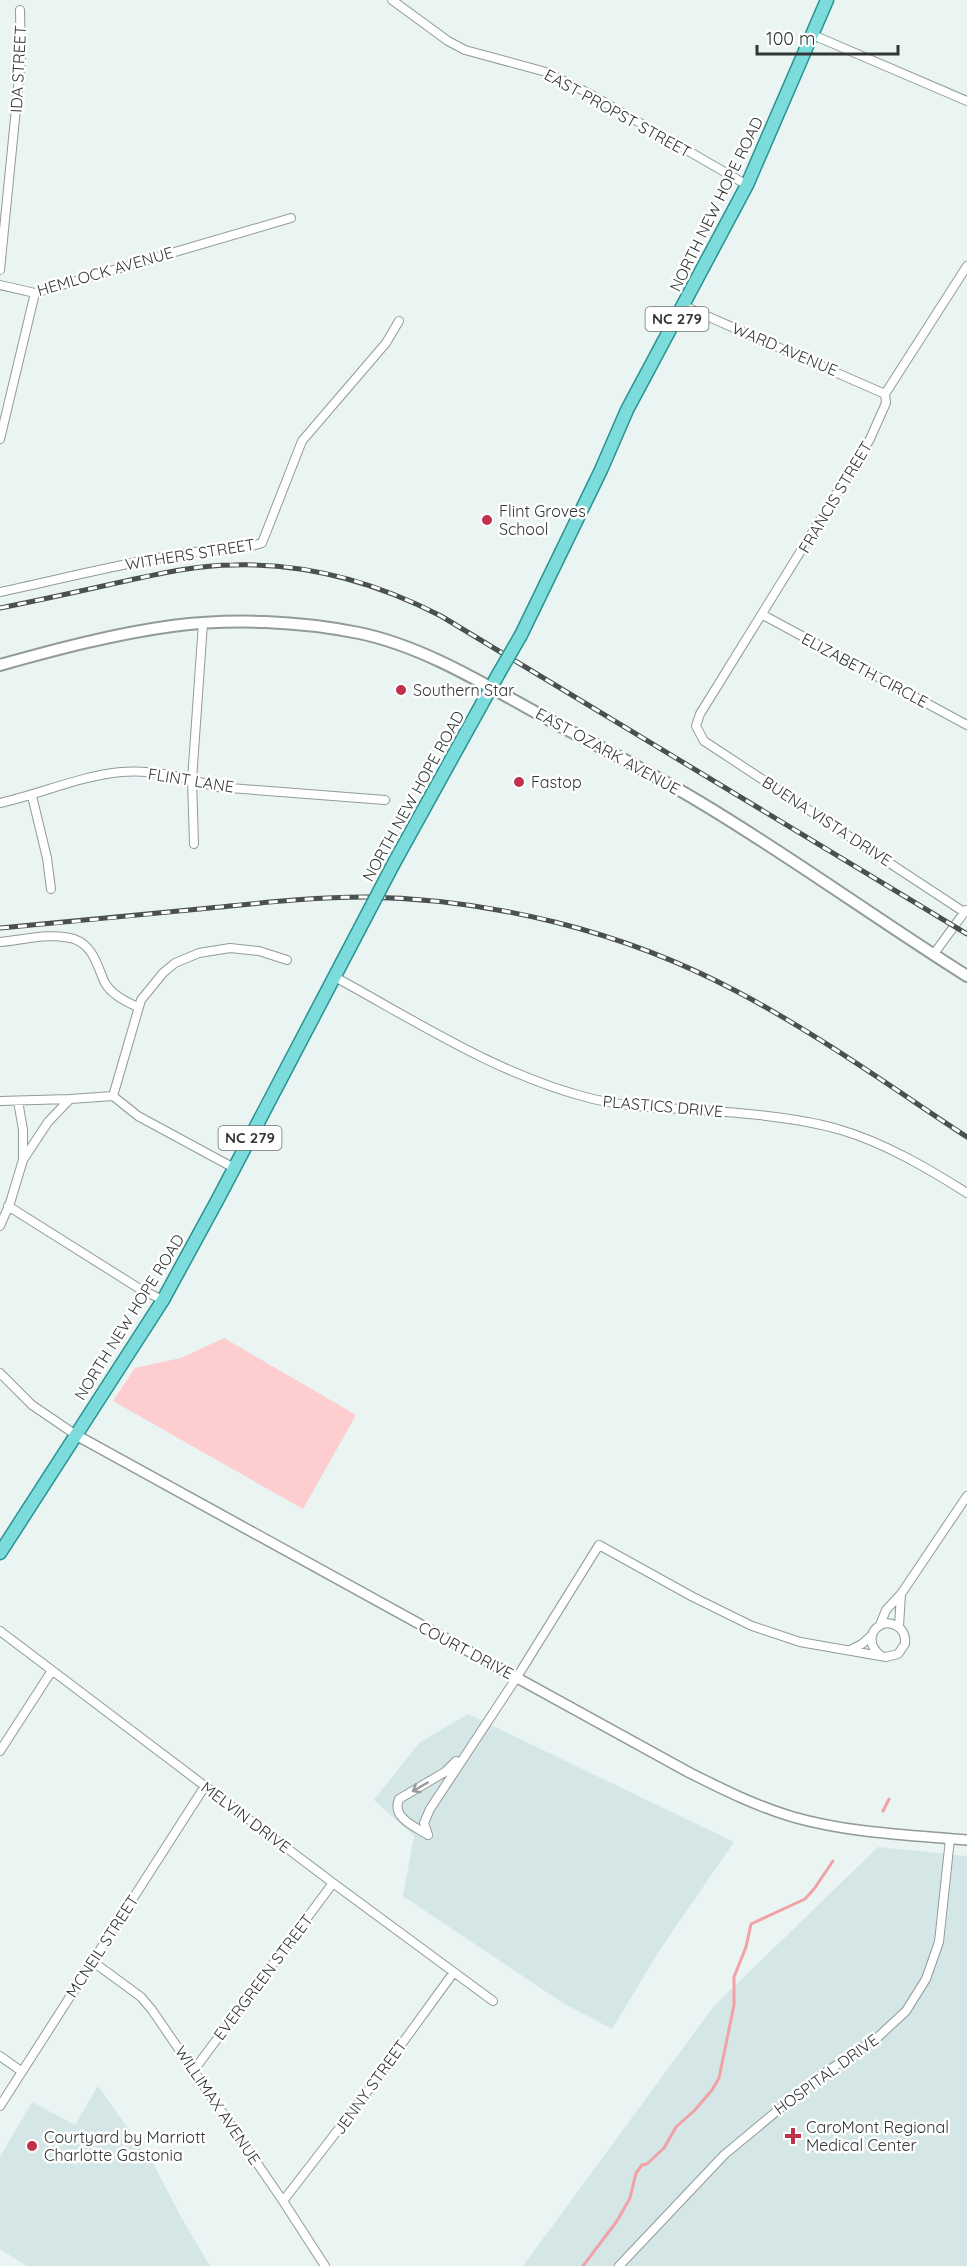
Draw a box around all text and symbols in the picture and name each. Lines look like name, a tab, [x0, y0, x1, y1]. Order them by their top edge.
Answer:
scale bar	[757, 18, 898, 56]
street label: IDA STREET	[6, 25, 30, 113]
text: 100 m	[766, 27, 815, 50]
street label: EAST PROPST STREET	[541, 64, 695, 162]
street label: NORTH NEW HOPE ROAD	[665, 113, 767, 295]
street label: HEMLOCK AVENUE	[35, 242, 175, 300]
road number: NC 279	[646, 307, 708, 331]
street label: WARD AVENUE	[729, 318, 841, 380]
street label: FRANCIS STREET	[794, 437, 876, 557]
place label: Flint Groves School	[499, 501, 586, 539]
marker: Flint Groves School	[480, 513, 494, 527]
street label: WITHERS STREET	[124, 534, 257, 574]
street label: ELIZABETH CIRCLE	[798, 628, 932, 712]
place label: Southern Star	[413, 680, 514, 700]
marker: Southern Star	[394, 683, 408, 697]
street label: EAST OZARK AVENUE	[532, 703, 684, 799]
street label: NORTH NEW HOPE ROAD	[358, 707, 468, 885]
street label: FLINT LANE	[147, 763, 235, 797]
place label: Fastop	[531, 772, 582, 792]
street label: BUENA VISTA DRIVE	[758, 772, 896, 870]
marker: Fastop	[512, 775, 526, 789]
street label: PLASTICS DRIVE	[602, 1091, 724, 1121]
road number: NC 279	[218, 1126, 282, 1150]
street label: NORTH NEW HOPE ROAD	[70, 1230, 188, 1404]
street label: COURT DRIVE	[415, 1617, 517, 1683]
street label: MELVIN DRIVE	[197, 1777, 295, 1857]
one-way arrow	[412, 1781, 429, 1793]
street label: MCNEIL STREET	[61, 1891, 143, 2001]
street label: EVERGREEN STREET	[209, 1910, 317, 2044]
street label: HOSPITAL DRIVE	[770, 2029, 882, 2119]
street label: JENNY STREET	[329, 2036, 411, 2138]
street label: WILLIMAX AVENUE	[171, 2042, 265, 2168]
place label: CaroMont Regional Medical Center	[806, 2117, 949, 2155]
place label: Courtyard by Marriott Charlotte Gastonia	[44, 2127, 206, 2165]
marker: CaroMont Regional Medical Center	[784, 2127, 802, 2145]
marker: Courtyard by Marriott Charlotte Gastonia	[25, 2139, 39, 2153]

